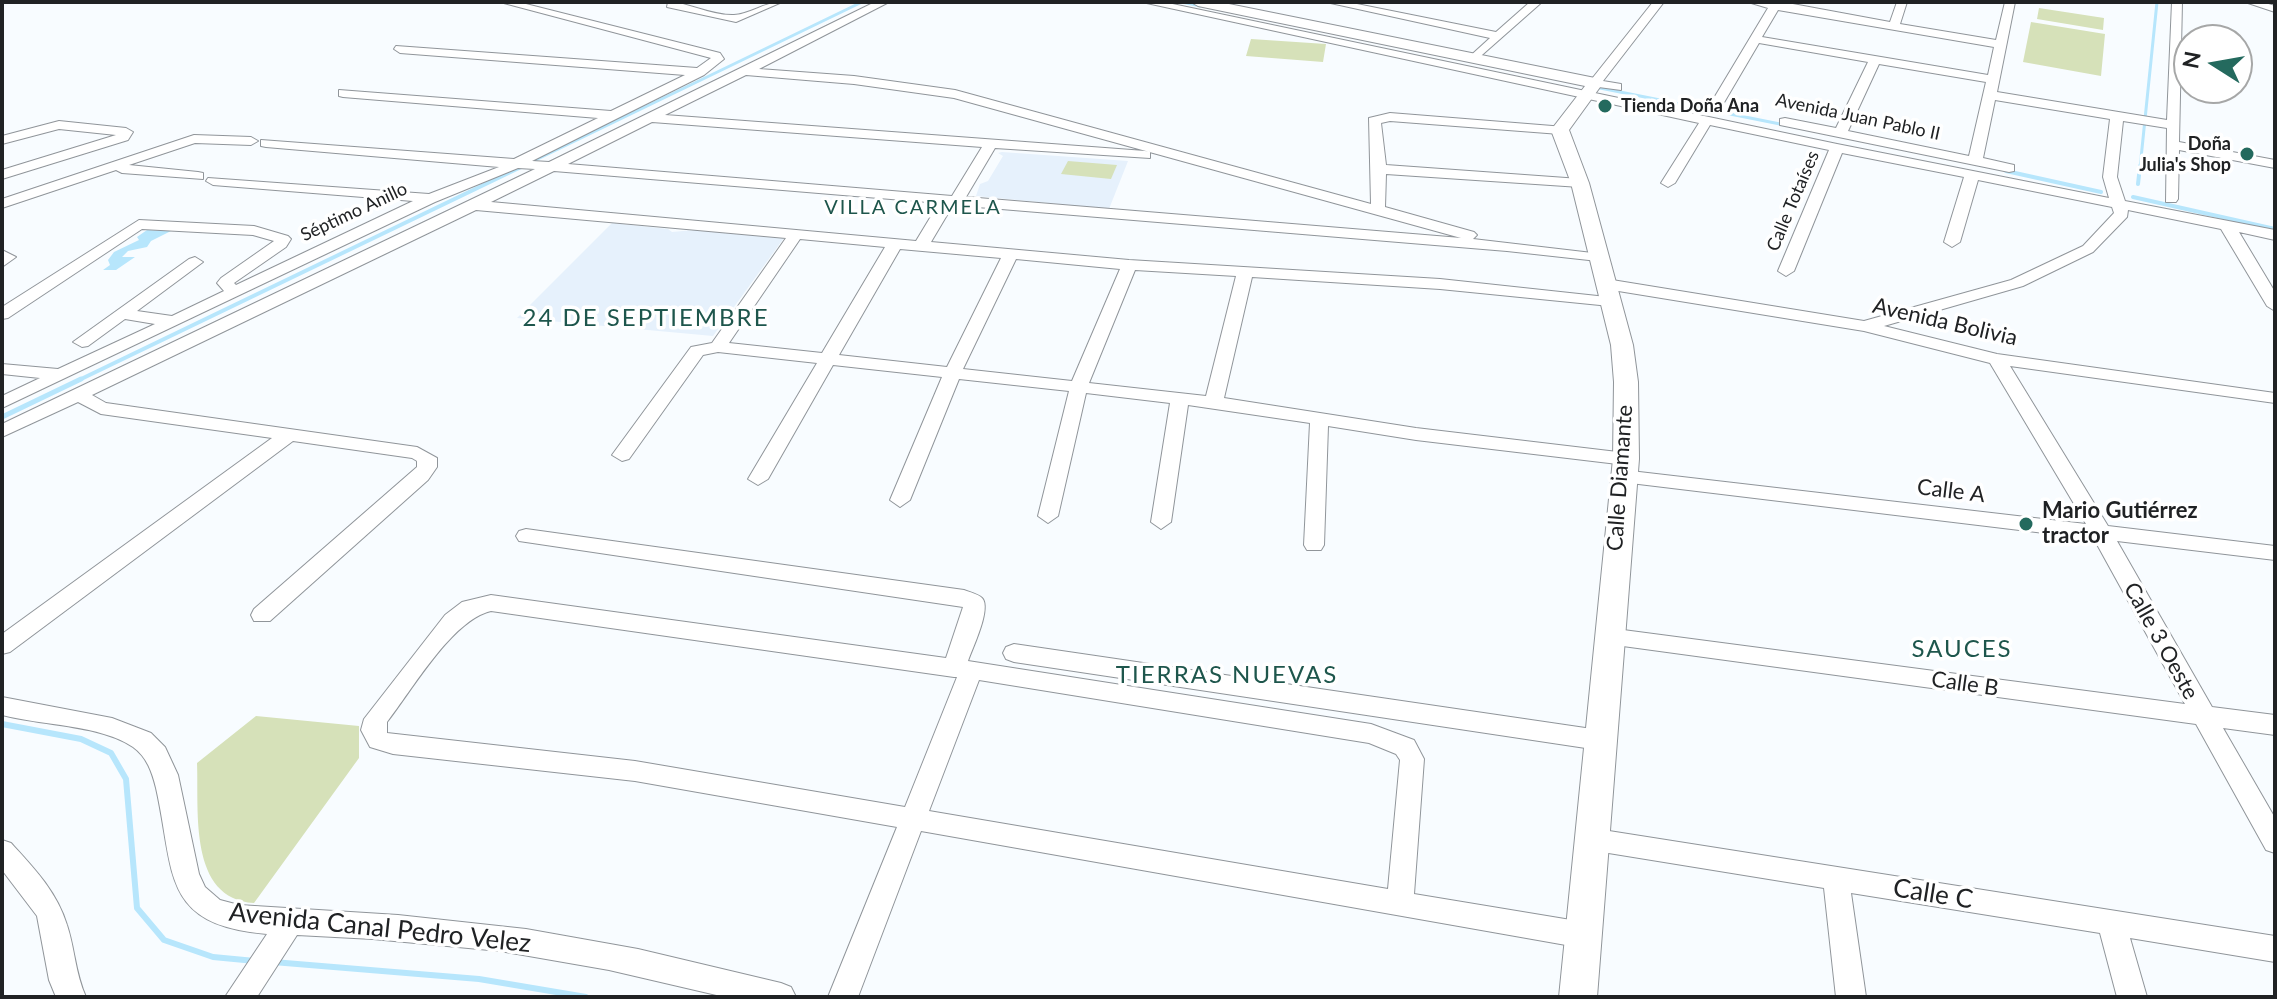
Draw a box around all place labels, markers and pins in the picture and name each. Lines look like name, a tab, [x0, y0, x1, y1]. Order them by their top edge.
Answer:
place label: Tienda Doña Ana	[1621, 95, 1759, 117]
marker: Tienda Doña Ana	[1596, 97, 1614, 115]
place label: Doña Julia's Shop	[2139, 133, 2231, 176]
marker: Doña Julia's Shop	[2238, 145, 2256, 163]
place label: Mario Gutiérrez tractor	[2042, 498, 2198, 550]
marker: Mario Gutiérrez tractor	[2017, 515, 2035, 533]

